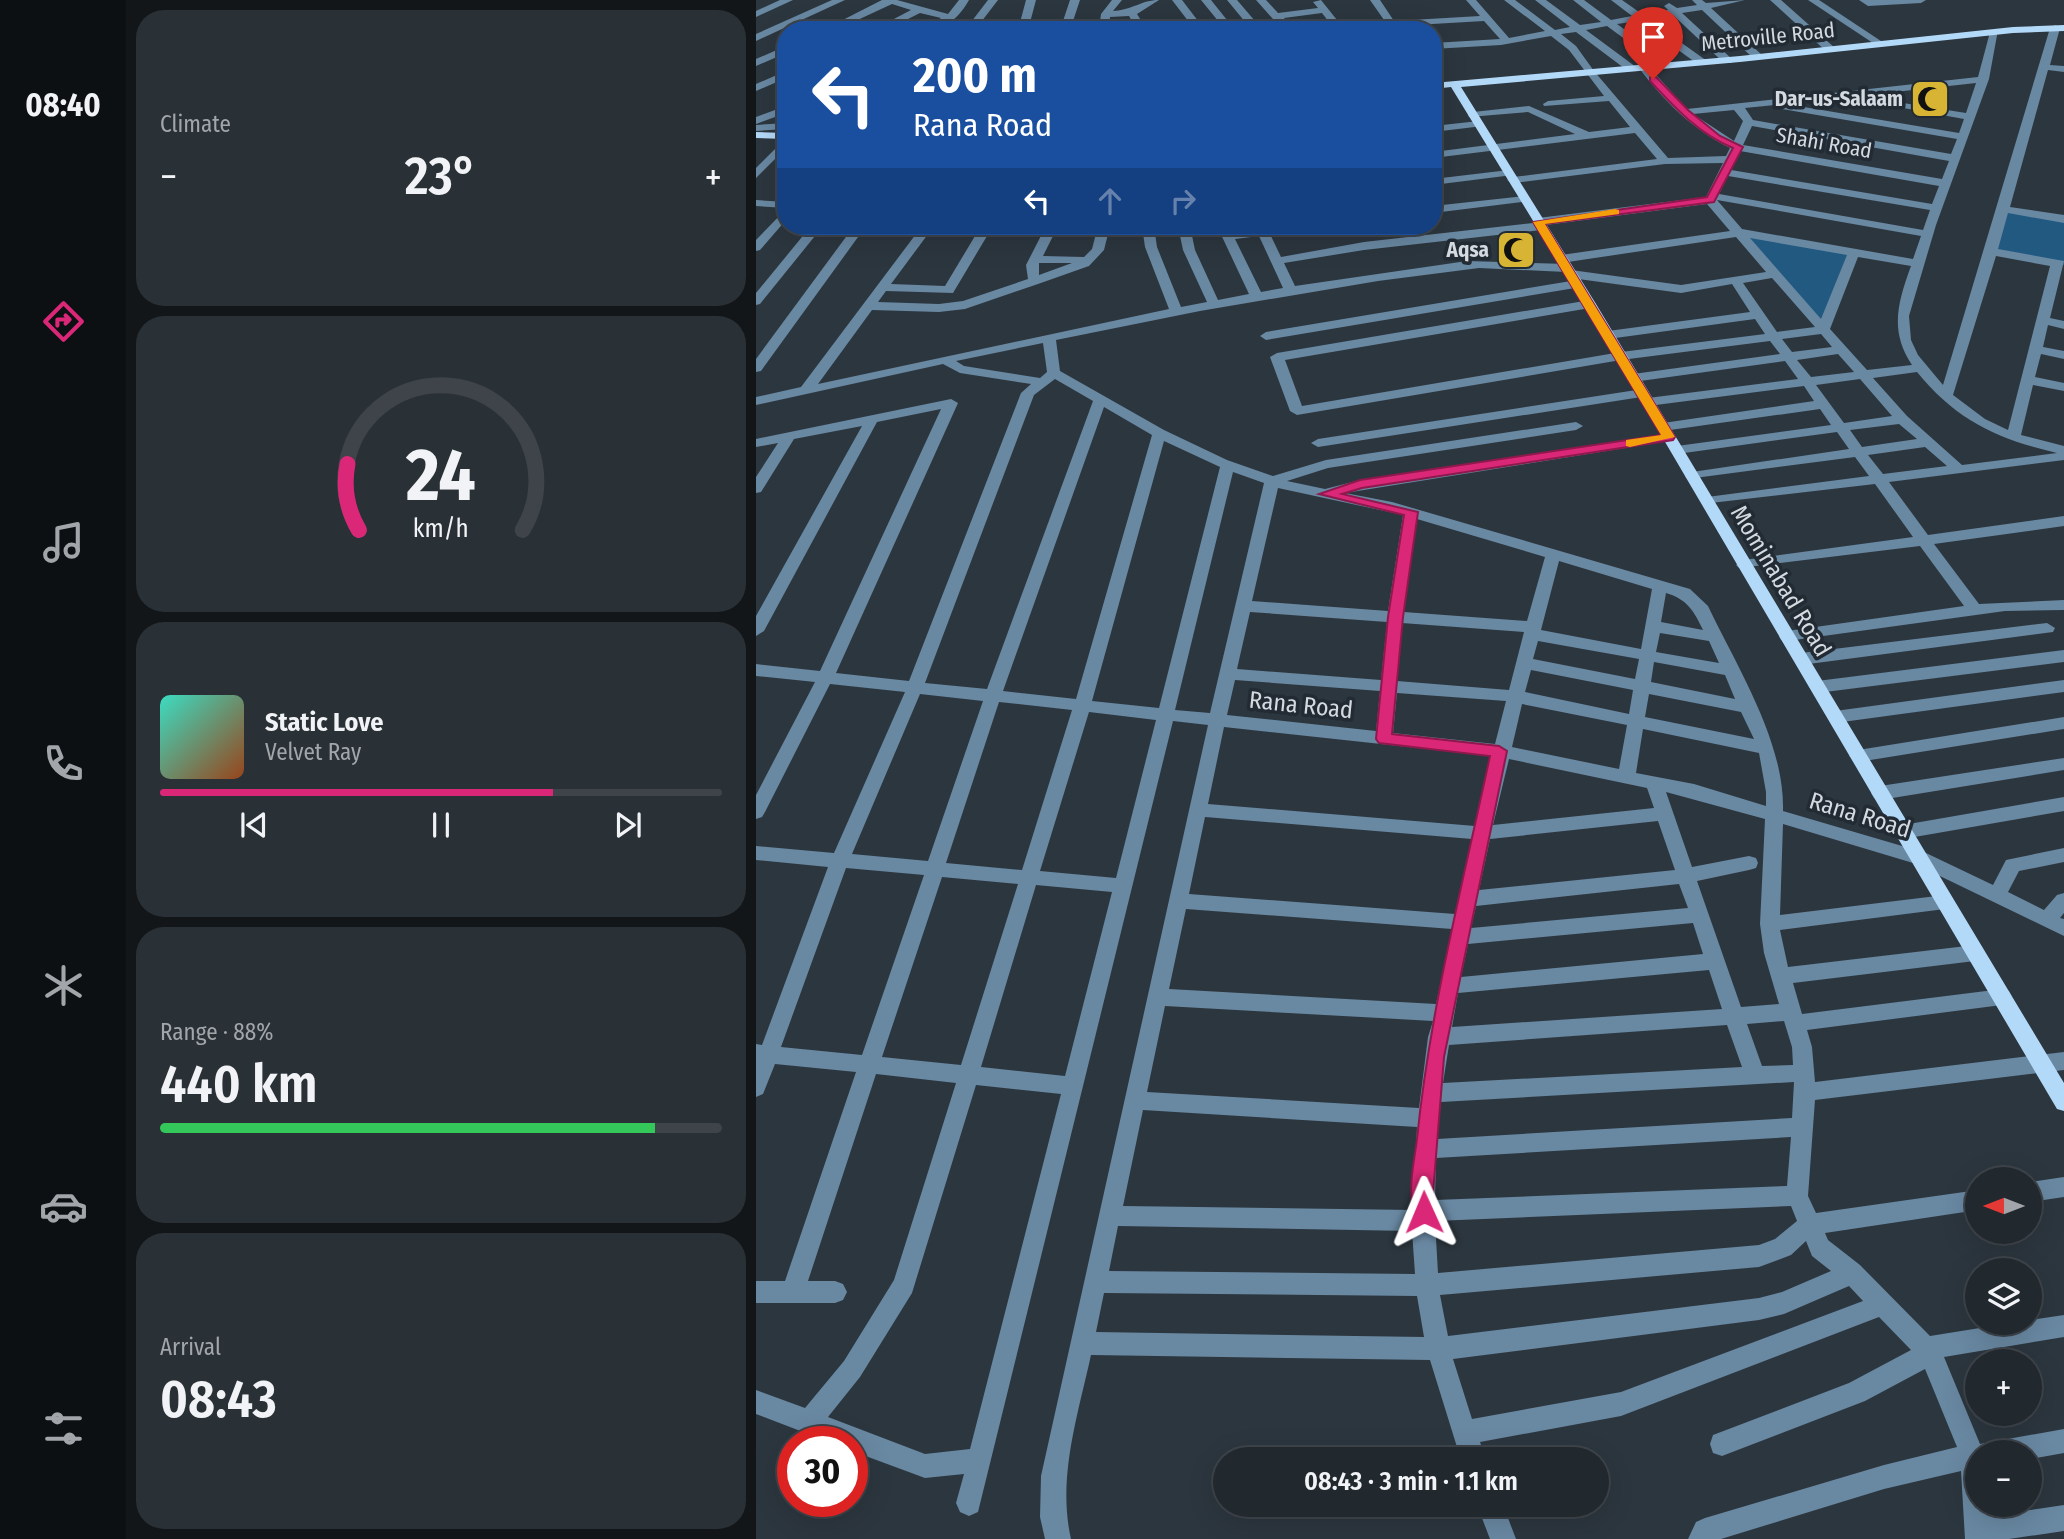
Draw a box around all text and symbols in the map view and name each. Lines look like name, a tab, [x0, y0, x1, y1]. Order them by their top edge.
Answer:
pin	[1623, 7, 1683, 79]
street label: Metroville Road	[1700, 17, 1836, 57]
icon: arrive	[1634, 18, 1672, 56]
text: 200 m	[913, 46, 1037, 105]
icon: left	[798, 49, 889, 140]
mosque icon: Dar-us-Salaam	[1909, 78, 1951, 120]
text: 08:40	[25, 86, 101, 124]
place label: Dar-us-Salaam	[1775, 86, 1903, 112]
text: Rana Road	[913, 106, 1052, 144]
text: Climate	[160, 110, 231, 138]
street label: Shahi Road	[1774, 122, 1874, 164]
text: 23°	[405, 145, 477, 208]
text: −	[160, 154, 177, 200]
text: +	[705, 154, 722, 200]
icon: left	[1018, 182, 1056, 220]
icon: ahead	[1091, 182, 1129, 220]
icon: right	[1164, 182, 1202, 220]
mosque icon: Aqsa	[1495, 229, 1537, 271]
place label: Aqsa	[1446, 237, 1489, 263]
icon: directions	[39, 297, 88, 346]
text: 24	[405, 432, 476, 519]
street label: Mominabad Road	[1725, 500, 1837, 662]
text: km/h	[413, 513, 469, 543]
icon: music	[39, 518, 88, 567]
street label: Rana Road	[1248, 686, 1354, 724]
text: Static Love	[265, 707, 383, 738]
text: Velvet Ray	[265, 738, 361, 766]
icon: phone	[39, 739, 88, 788]
street label: Rana Road	[1806, 786, 1914, 844]
icon: previous	[235, 806, 273, 844]
icon: pause	[422, 806, 460, 844]
icon: next	[609, 806, 647, 844]
icon: climate	[39, 961, 88, 1010]
text: Range · 88%	[160, 1018, 273, 1046]
text: 440 km	[160, 1053, 318, 1116]
north arrow	[1965, 1167, 2042, 1244]
map controls	[1965, 1167, 2042, 1517]
position arrow	[1387, 1175, 1461, 1249]
icon: car	[39, 1182, 88, 1231]
button: layers	[1965, 1258, 2042, 1335]
text: Arrival	[160, 1333, 221, 1361]
button: +	[1965, 1349, 2042, 1426]
text: 08:43	[160, 1368, 277, 1431]
icon: filters	[39, 1404, 88, 1453]
speed limit sign: 30	[777, 1426, 868, 1517]
button: −	[1965, 1440, 2042, 1517]
text: 08:43 · 3 min · 1.1 km	[1304, 1466, 1518, 1497]

